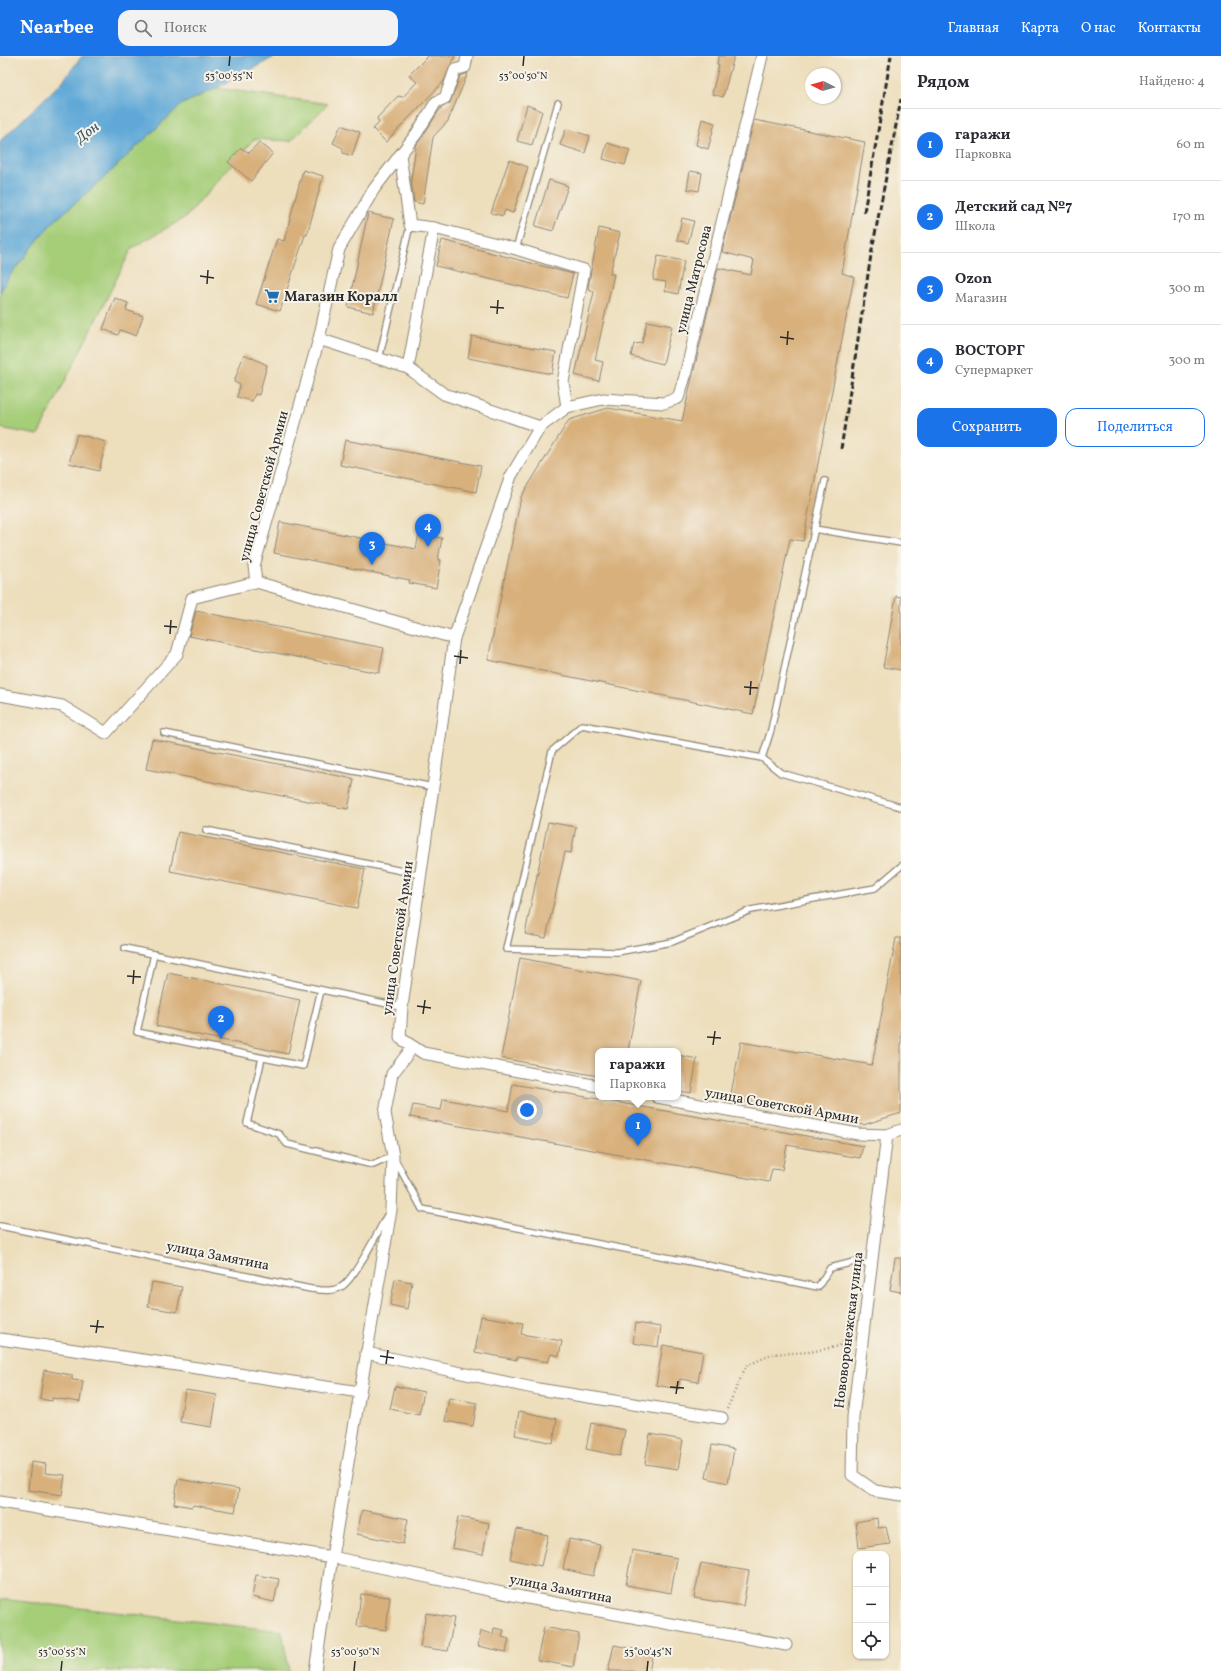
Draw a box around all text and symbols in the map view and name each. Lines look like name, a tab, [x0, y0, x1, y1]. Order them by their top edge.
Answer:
search box	[118, 10, 398, 46]
text: Nearbee	[20, 15, 94, 41]
icon: search	[132, 17, 154, 39]
text: Поиск	[164, 18, 207, 39]
text: Главная	[948, 19, 999, 38]
text: Карта	[1021, 19, 1059, 38]
text: О нас	[1081, 19, 1116, 38]
text: Контакты	[1138, 19, 1201, 38]
north arrow	[805, 68, 841, 104]
text: 53°00'55"N	[205, 69, 254, 83]
text: 53°00'50"N	[499, 69, 548, 83]
text: Рядом	[917, 71, 970, 94]
text: Найдено: 4	[1139, 73, 1205, 91]
water label: Дон	[71, 117, 104, 150]
text: гаражи	[955, 125, 1010, 146]
text: 1	[927, 136, 933, 154]
text: 60 m	[1177, 136, 1205, 154]
text: Парковка	[955, 146, 1012, 164]
text: Детский сад №7	[955, 197, 1073, 218]
text: 2	[927, 208, 933, 226]
text: 170 m	[1172, 208, 1205, 226]
text: Школа	[955, 218, 995, 236]
street label: улица Матросова	[672, 223, 717, 336]
text: Ozon	[955, 269, 992, 290]
text: 3	[927, 280, 933, 298]
text: 300 m	[1169, 280, 1205, 298]
supermarket icon: Магазин Коралл	[263, 287, 281, 305]
place label: Магазин Коралл	[284, 288, 398, 307]
text: Магазин	[955, 290, 1007, 308]
text: ВОСТОРГ	[955, 341, 1025, 362]
text: 4	[926, 352, 934, 370]
text: 300 m	[1169, 352, 1205, 370]
text: Супермаркет	[955, 362, 1033, 380]
street label: улица Советской Армии	[235, 408, 294, 564]
button: Сохранить	[917, 408, 1057, 447]
button: Поделиться	[1065, 408, 1205, 447]
pin: 4	[415, 514, 441, 547]
pin: 3	[359, 532, 385, 565]
street label: улица Советской Армии	[378, 859, 419, 1017]
pin: 2	[208, 1006, 234, 1039]
popup	[595, 1048, 681, 1100]
text: гаражи	[610, 1055, 665, 1076]
text: Парковка	[610, 1076, 666, 1094]
street label: улица Советской Армии	[703, 1084, 860, 1129]
your location	[517, 1100, 537, 1120]
pin: 1	[625, 1113, 651, 1146]
street label: улица Замятина	[165, 1237, 271, 1276]
street label: Нововоронежская улица	[830, 1251, 869, 1410]
map controls	[853, 1551, 889, 1659]
button: +	[853, 1551, 889, 1587]
street label: улица Замятина	[508, 1570, 614, 1609]
button: −	[853, 1587, 889, 1623]
button: locate	[853, 1623, 889, 1659]
text: 53°00'55"N	[38, 1645, 87, 1659]
text: 53°00'50"N	[331, 1645, 380, 1659]
text: 53°00'45"N	[624, 1645, 673, 1659]

